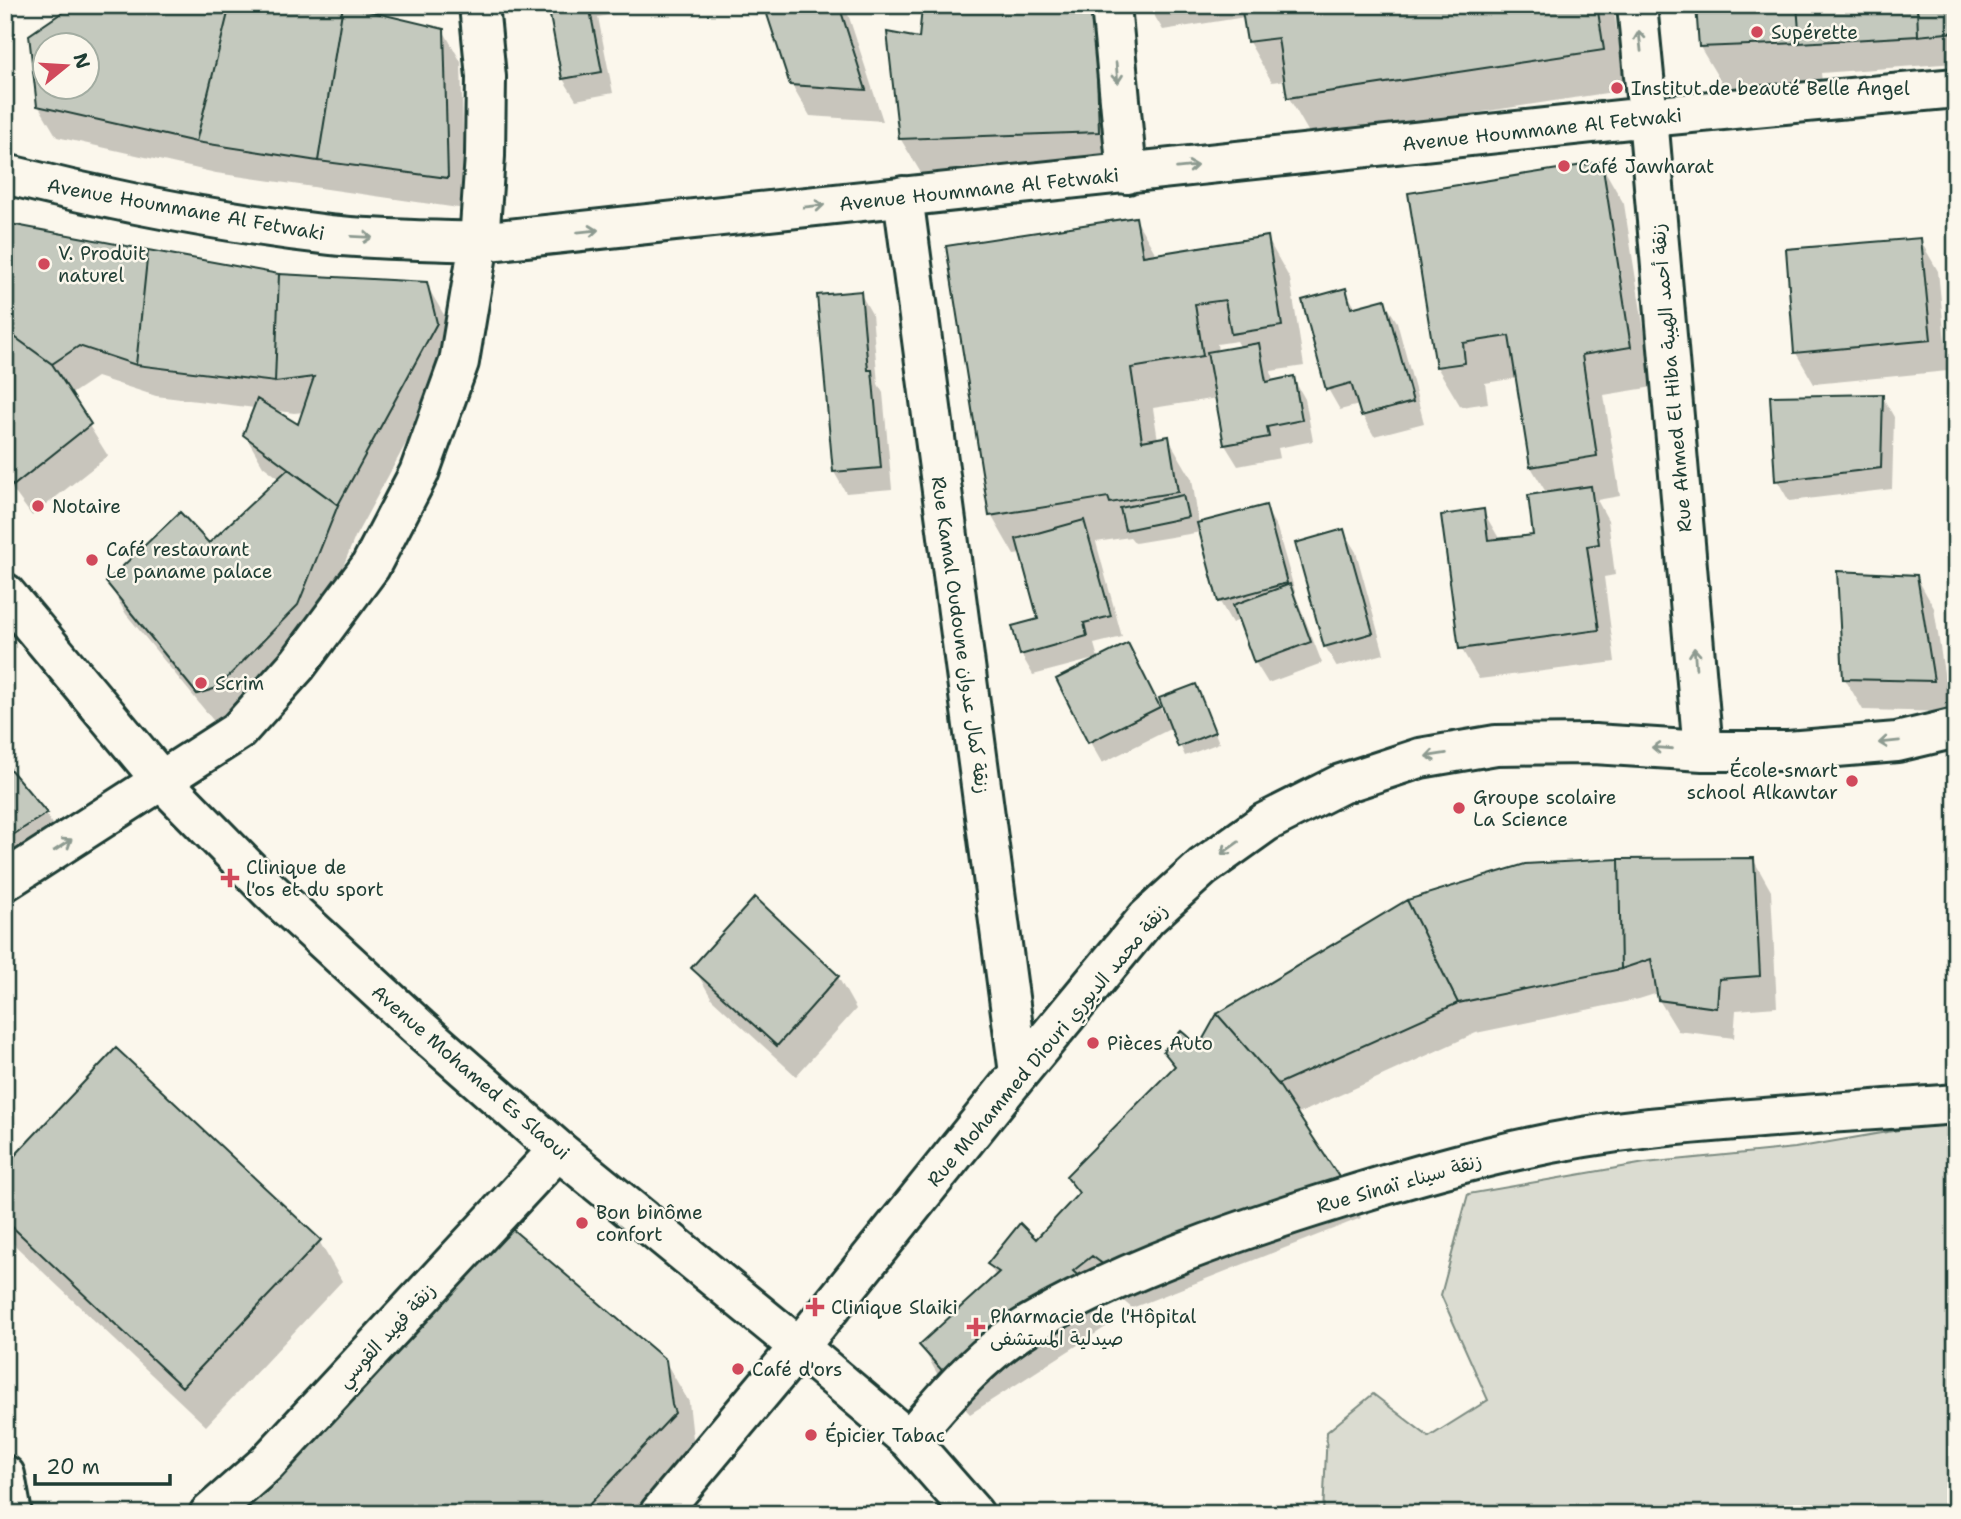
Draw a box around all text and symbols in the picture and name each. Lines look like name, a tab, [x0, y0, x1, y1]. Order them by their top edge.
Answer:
place label: Supérette	[1771, 20, 1858, 45]
marker: Supérette	[1749, 24, 1765, 40]
one-way arrow	[1634, 31, 1647, 53]
north arrow	[32, 32, 102, 102]
text: N	[67, 50, 96, 72]
one-way arrow	[1111, 61, 1124, 84]
place label: Institut de beauté Belle Angel	[1631, 76, 1910, 101]
marker: Institut de beauté Belle Angel	[1609, 80, 1625, 96]
street label: Avenue Hoummane Al Fetwaki	[1401, 102, 1683, 157]
place label: Café Jawharat	[1578, 154, 1714, 179]
marker: Café Jawharat	[1556, 158, 1572, 174]
one-way arrow	[1175, 161, 1198, 174]
street label: Avenue Hoummane Al Fetwaki	[838, 162, 1120, 217]
street label: Avenue Hoummane Al Fetwaki	[45, 173, 327, 246]
one-way arrow	[803, 199, 825, 212]
street label: Rue Ahmed El Hiba زنقة أحمد الهيبة	[1646, 222, 1697, 533]
one-way arrow	[576, 224, 599, 237]
one-way arrow	[350, 230, 373, 243]
place label: V. Produit naturel	[58, 241, 146, 288]
marker: V. Produit naturel	[36, 256, 52, 272]
street label: Rue Kamal Oudoune زنقة كمال عدوان	[926, 475, 995, 795]
place label: Notaire	[52, 494, 121, 519]
marker: Notaire	[30, 498, 46, 514]
place label: Café restaurant Le paname palace	[106, 537, 273, 584]
marker: Café restaurant Le paname palace	[84, 552, 100, 568]
one-way arrow	[1688, 648, 1701, 670]
place label: Scrim	[215, 671, 264, 696]
marker: Scrim	[193, 675, 209, 691]
one-way arrow	[1878, 736, 1901, 749]
one-way arrow	[1651, 742, 1674, 755]
one-way arrow	[1425, 749, 1448, 762]
place label: École smart school Alkawtar	[1687, 757, 1838, 805]
marker: École smart school Alkawtar	[1844, 773, 1860, 789]
place label: Groupe scolaire La Science	[1473, 785, 1617, 832]
marker: Groupe scolaire La Science	[1451, 800, 1467, 816]
one-way arrow	[52, 837, 72, 851]
one-way arrow	[1221, 841, 1240, 855]
place label: Clinique de l'os et du sport	[246, 855, 384, 902]
marker: Clinique de l'os et du sport	[220, 868, 240, 888]
street label: Rue Mohammed Diouri زنقة محمد الديوري	[922, 899, 1175, 1193]
street label: Avenue Mohamed Es Slaoui	[366, 979, 575, 1165]
place label: Pièces Auto	[1107, 1031, 1213, 1056]
marker: Pièces Auto	[1085, 1035, 1101, 1051]
street label: Rue Sinaï زنقة سيناء	[1314, 1148, 1485, 1219]
place label: Bon binôme confort	[596, 1200, 703, 1247]
marker: Bon binôme confort	[574, 1215, 590, 1231]
street label: زنقة فهيد القوسي	[332, 1278, 444, 1395]
place label: Clinique Slaiki	[831, 1295, 958, 1320]
marker: Clinique Slaiki	[805, 1297, 825, 1317]
place label: Pharmacie de l'Hôpital صيدلية المستشفى	[990, 1304, 1197, 1351]
marker: Pharmacie de l'Hôpital صيدلية المستشفى	[968, 1319, 984, 1335]
place label: Café d'ors	[752, 1357, 842, 1382]
marker: Café d'ors	[730, 1361, 746, 1377]
place label: Épicier Tabac	[825, 1422, 945, 1448]
marker: Épicier Tabac	[803, 1427, 819, 1443]
scale bar	[35, 1442, 170, 1486]
text: 20 m	[46, 1453, 100, 1481]

